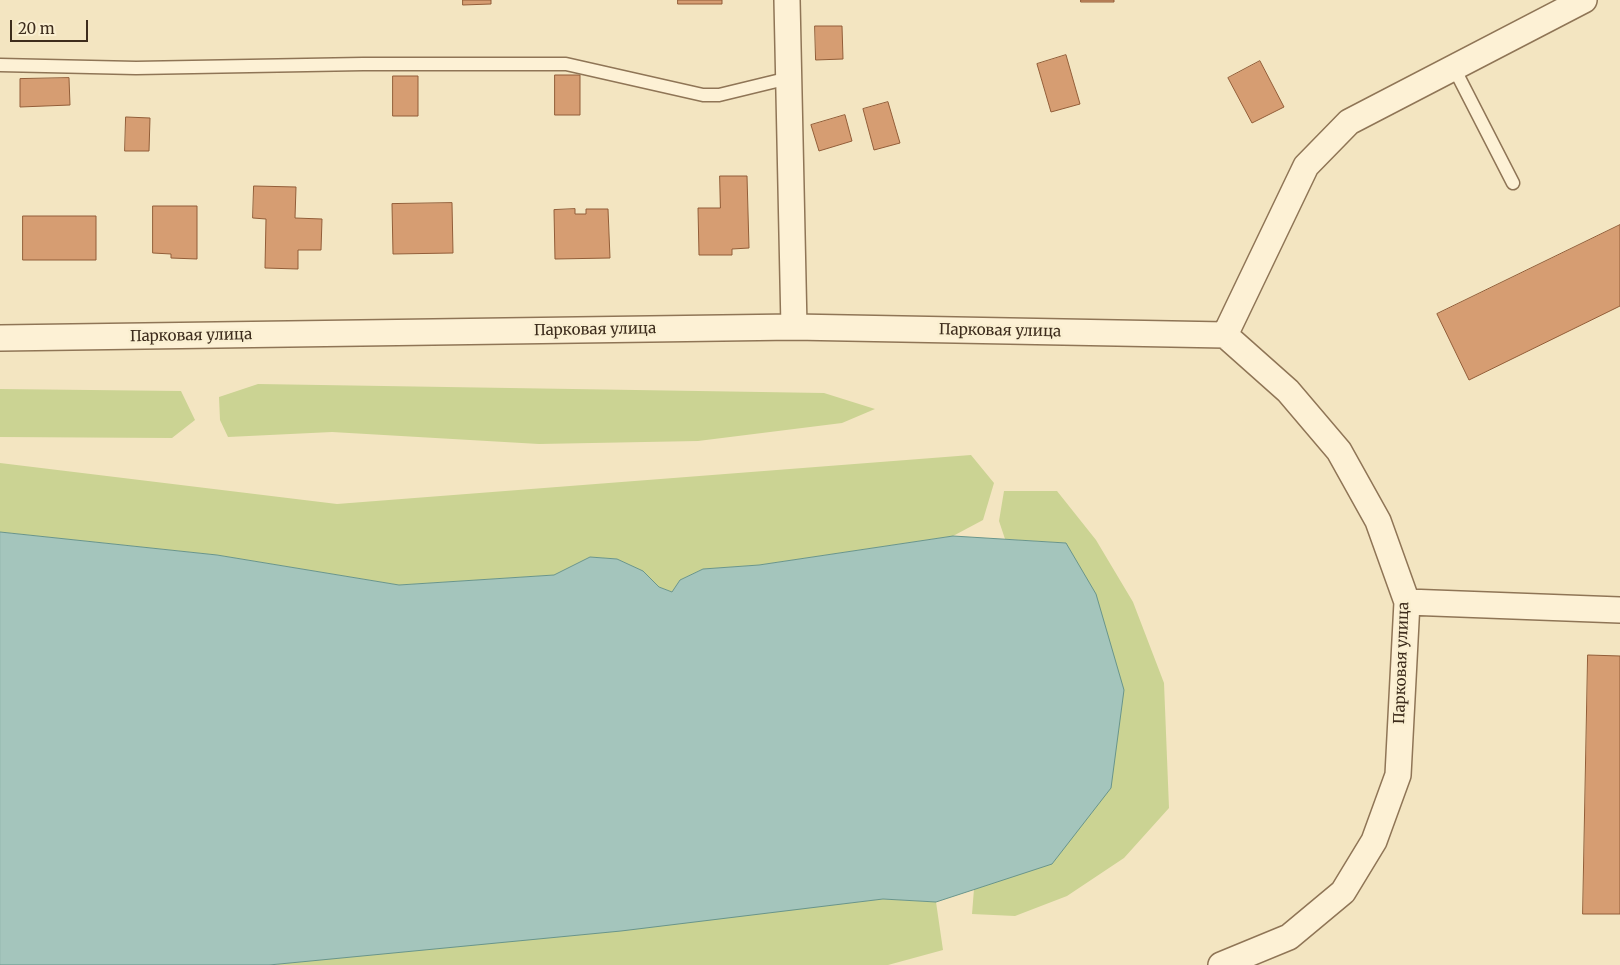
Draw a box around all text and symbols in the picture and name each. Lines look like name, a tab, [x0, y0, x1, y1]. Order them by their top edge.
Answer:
scale bar	[12, 10, 90, 42]
text: 20 m	[18, 19, 55, 38]
street label: Парковая улица	[534, 320, 656, 340]
street label: Парковая улица	[939, 321, 1061, 341]
street label: Парковая улица	[130, 326, 252, 346]
street label: Парковая улица	[1391, 602, 1413, 724]

